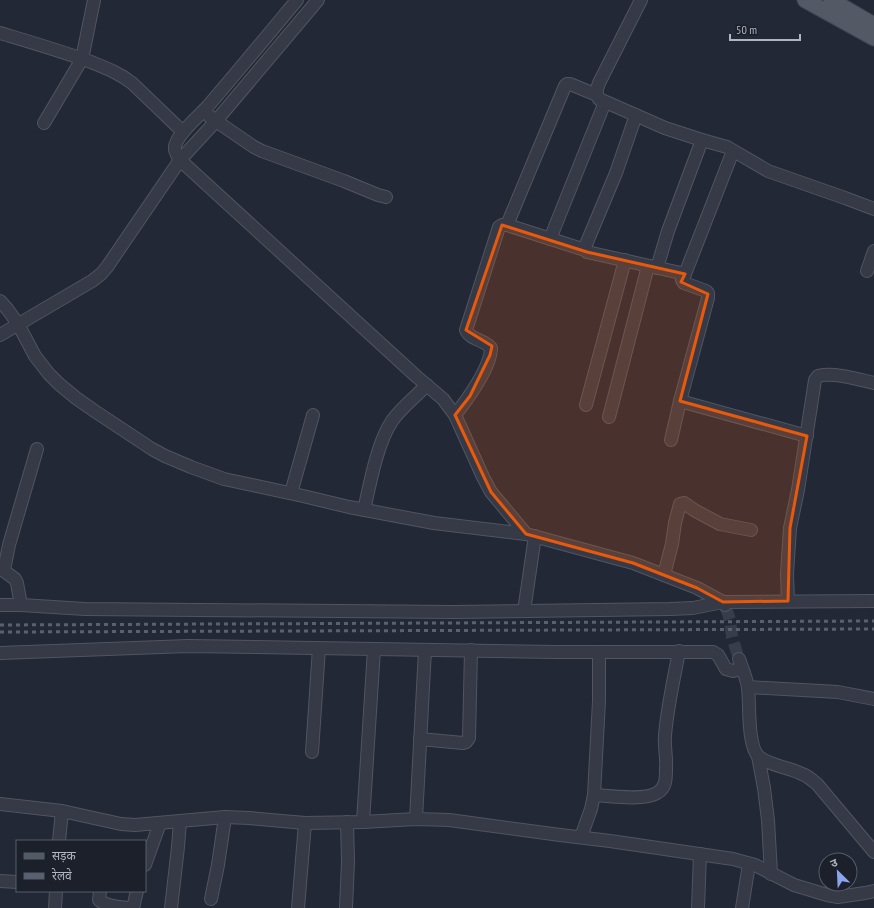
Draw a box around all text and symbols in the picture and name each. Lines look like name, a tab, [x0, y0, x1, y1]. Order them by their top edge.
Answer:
scale bar	[730, 16, 800, 42]
text: 50 m	[736, 22, 757, 37]
legend	[16, 840, 146, 892]
text: सड़क	[52, 848, 77, 863]
north arrow	[818, 852, 858, 892]
text: उ	[828, 855, 840, 871]
text: रेलवे	[52, 868, 72, 883]

